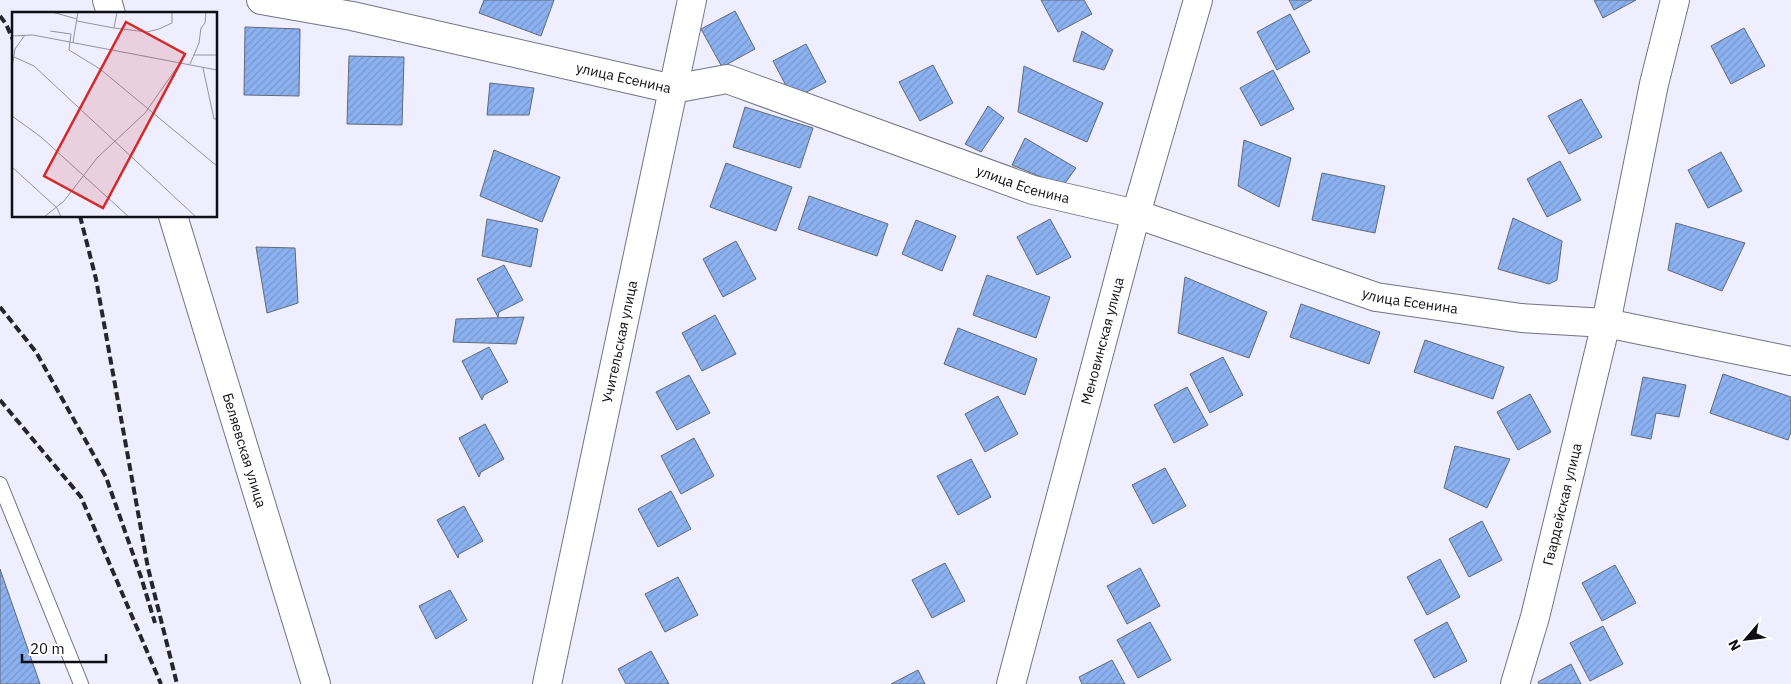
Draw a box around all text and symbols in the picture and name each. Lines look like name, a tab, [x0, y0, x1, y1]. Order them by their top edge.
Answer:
inset map	[12, 12, 218, 218]
street label: улица Есенина	[574, 58, 673, 97]
street label: улица Есенина	[974, 161, 1072, 207]
street label: Меновинская улица	[1077, 275, 1128, 407]
street label: Учительская улица	[598, 278, 641, 404]
street label: улица Есенина	[1360, 284, 1460, 318]
street label: Беляевская улица	[219, 391, 271, 510]
street label: Гвардейская улица	[1539, 441, 1586, 567]
north arrow	[1721, 614, 1771, 664]
scale bar	[22, 632, 106, 664]
text: N	[1724, 636, 1745, 654]
text: 20 m	[30, 639, 65, 658]

